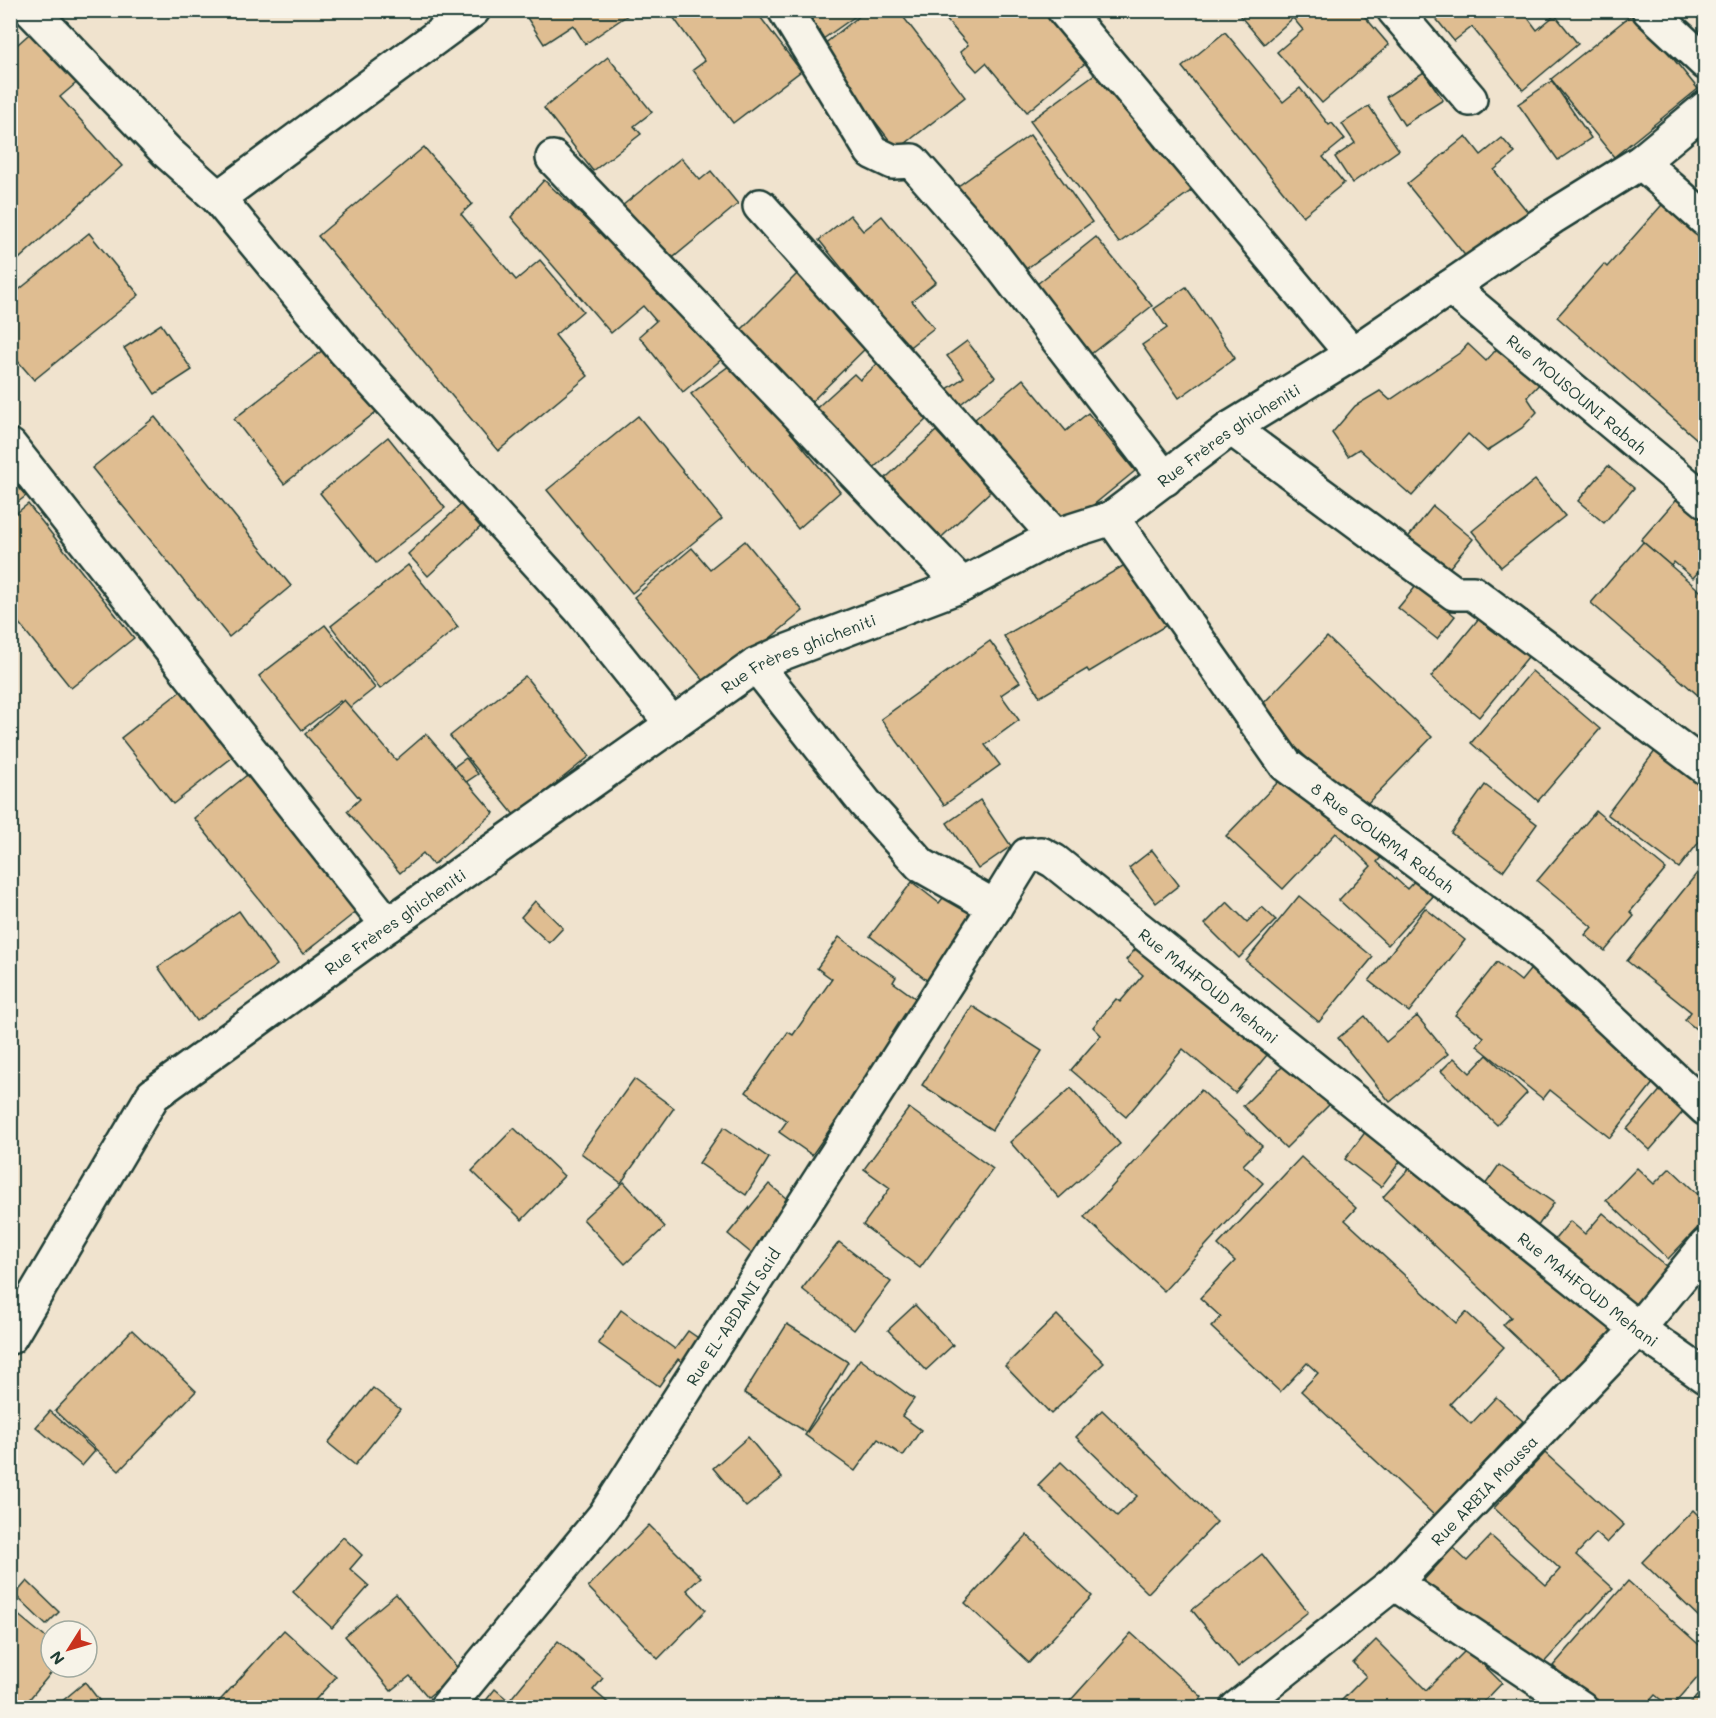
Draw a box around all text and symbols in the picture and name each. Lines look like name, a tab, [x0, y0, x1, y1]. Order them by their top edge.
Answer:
street label: Rue MOUSOUNI Rabah	[1503, 329, 1652, 458]
street label: Rue Frères ghicheniti	[1153, 378, 1304, 491]
street label: Rue Frères ghicheniti	[716, 608, 879, 697]
street label: 8 Rue GOURMA Rabah	[1307, 777, 1459, 897]
street label: Rue Frères ghicheniti	[320, 863, 470, 978]
street label: Rue MAHFOUD Mehani	[1135, 923, 1283, 1048]
street label: Rue MAHFOUD Mehani	[1514, 1227, 1663, 1351]
street label: Rue EL-ABDANI Said	[680, 1244, 784, 1389]
street label: Rue ARBIA Moussa	[1426, 1430, 1541, 1549]
north arrow	[39, 1619, 99, 1679]
text: N	[45, 1647, 69, 1670]

